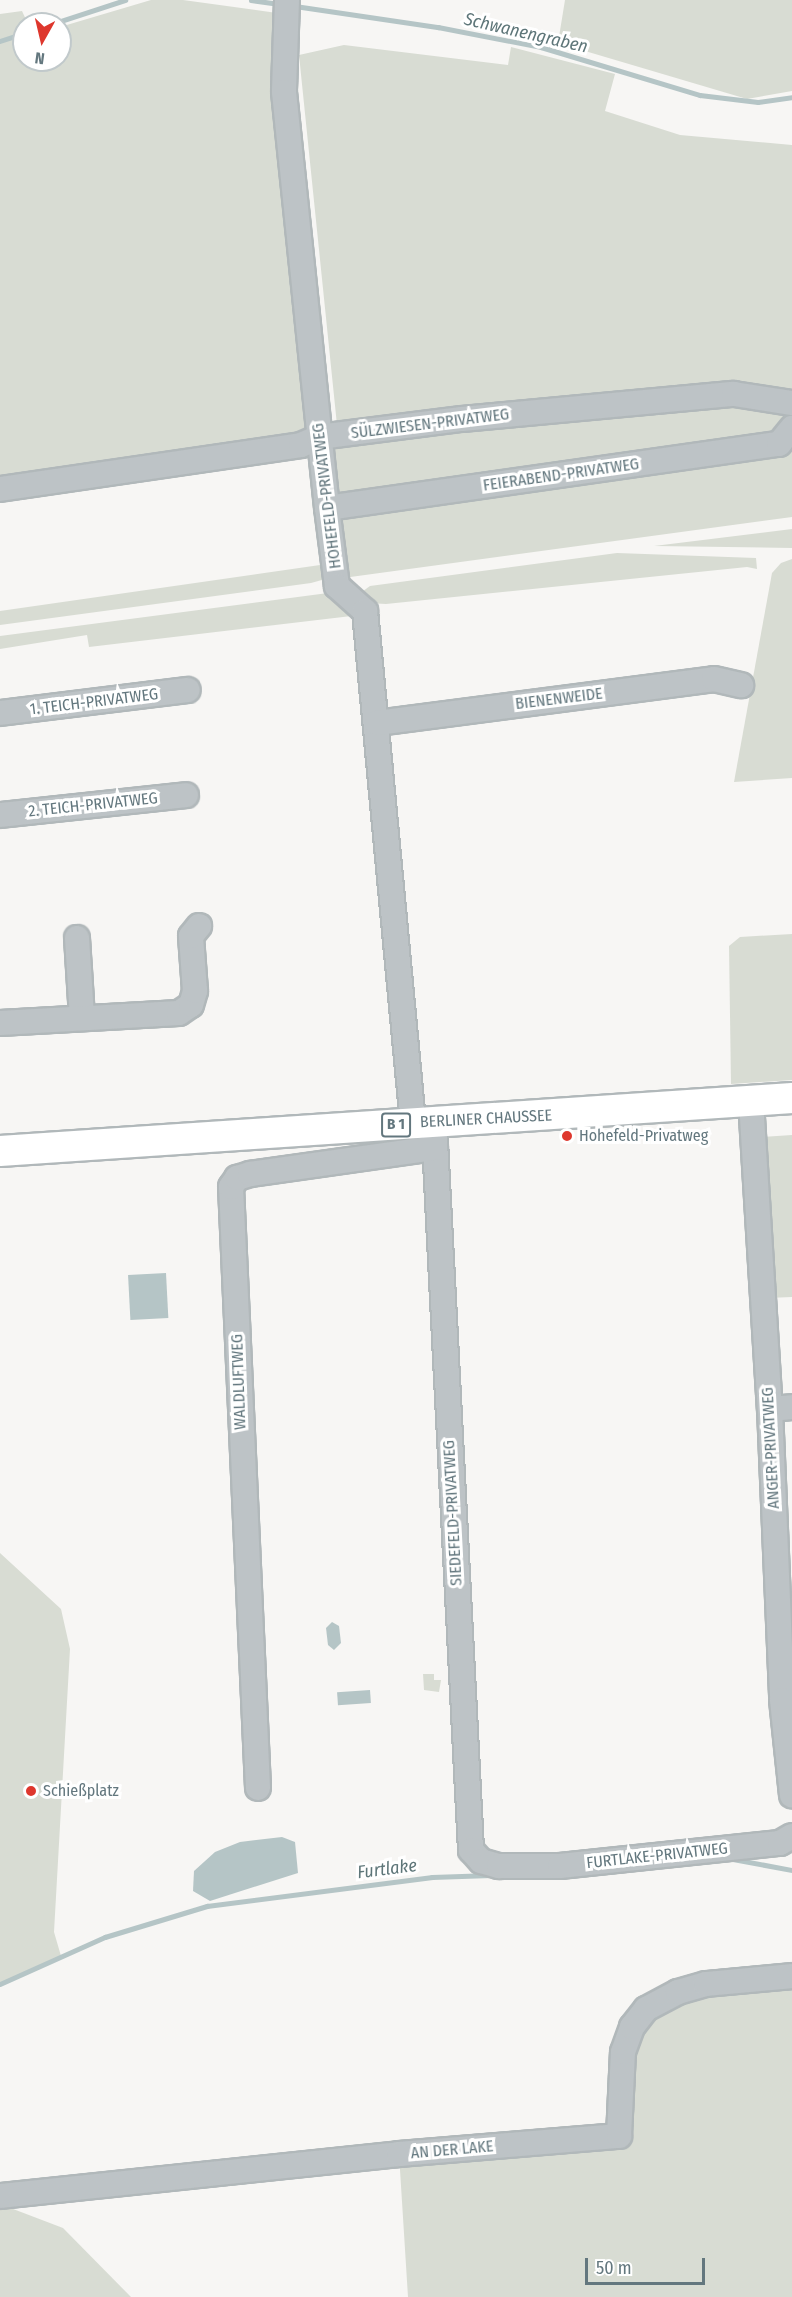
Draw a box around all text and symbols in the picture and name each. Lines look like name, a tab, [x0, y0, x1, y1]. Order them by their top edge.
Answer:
water label: Schwanengraben	[462, 8, 590, 58]
north arrow	[12, 12, 72, 72]
text: N	[34, 48, 46, 68]
street label: SÜLZWIESEN-PRIVATWEG	[350, 405, 510, 443]
street label: HOHEFELD-PRIVATWEG	[309, 422, 345, 570]
street label: FEIERABEND-PRIVATWEG	[482, 455, 640, 495]
street label: BIENENWEIDE	[514, 684, 604, 714]
street label: 1. TEICH-PRIVATWEG	[29, 685, 159, 719]
street label: 2. TEICH-PRIVATWEG	[27, 789, 159, 821]
street label: BERLINER CHAUSSEE	[420, 1106, 552, 1132]
road number: B 1	[381, 1113, 411, 1137]
place label: Hohefeld-Privatweg	[579, 1126, 708, 1146]
marker: Hohefeld-Privatweg	[560, 1129, 574, 1143]
street label: WALDLUFTWEG	[228, 1334, 250, 1430]
street label: ANGER-PRIVATWEG	[758, 1387, 784, 1509]
street label: SIEDEFELD-PRIVATWEG	[440, 1440, 466, 1586]
place label: Schießplatz	[43, 1781, 119, 1801]
marker: Schießplatz	[24, 1784, 38, 1798]
street label: FURTLAKE-PRIVATWEG	[585, 1839, 729, 1873]
water label: Furtlake	[356, 1855, 418, 1883]
street label: AN DER LAKE	[410, 2137, 494, 2163]
scale bar	[588, 2246, 708, 2284]
text: 50 m	[596, 2257, 632, 2279]

